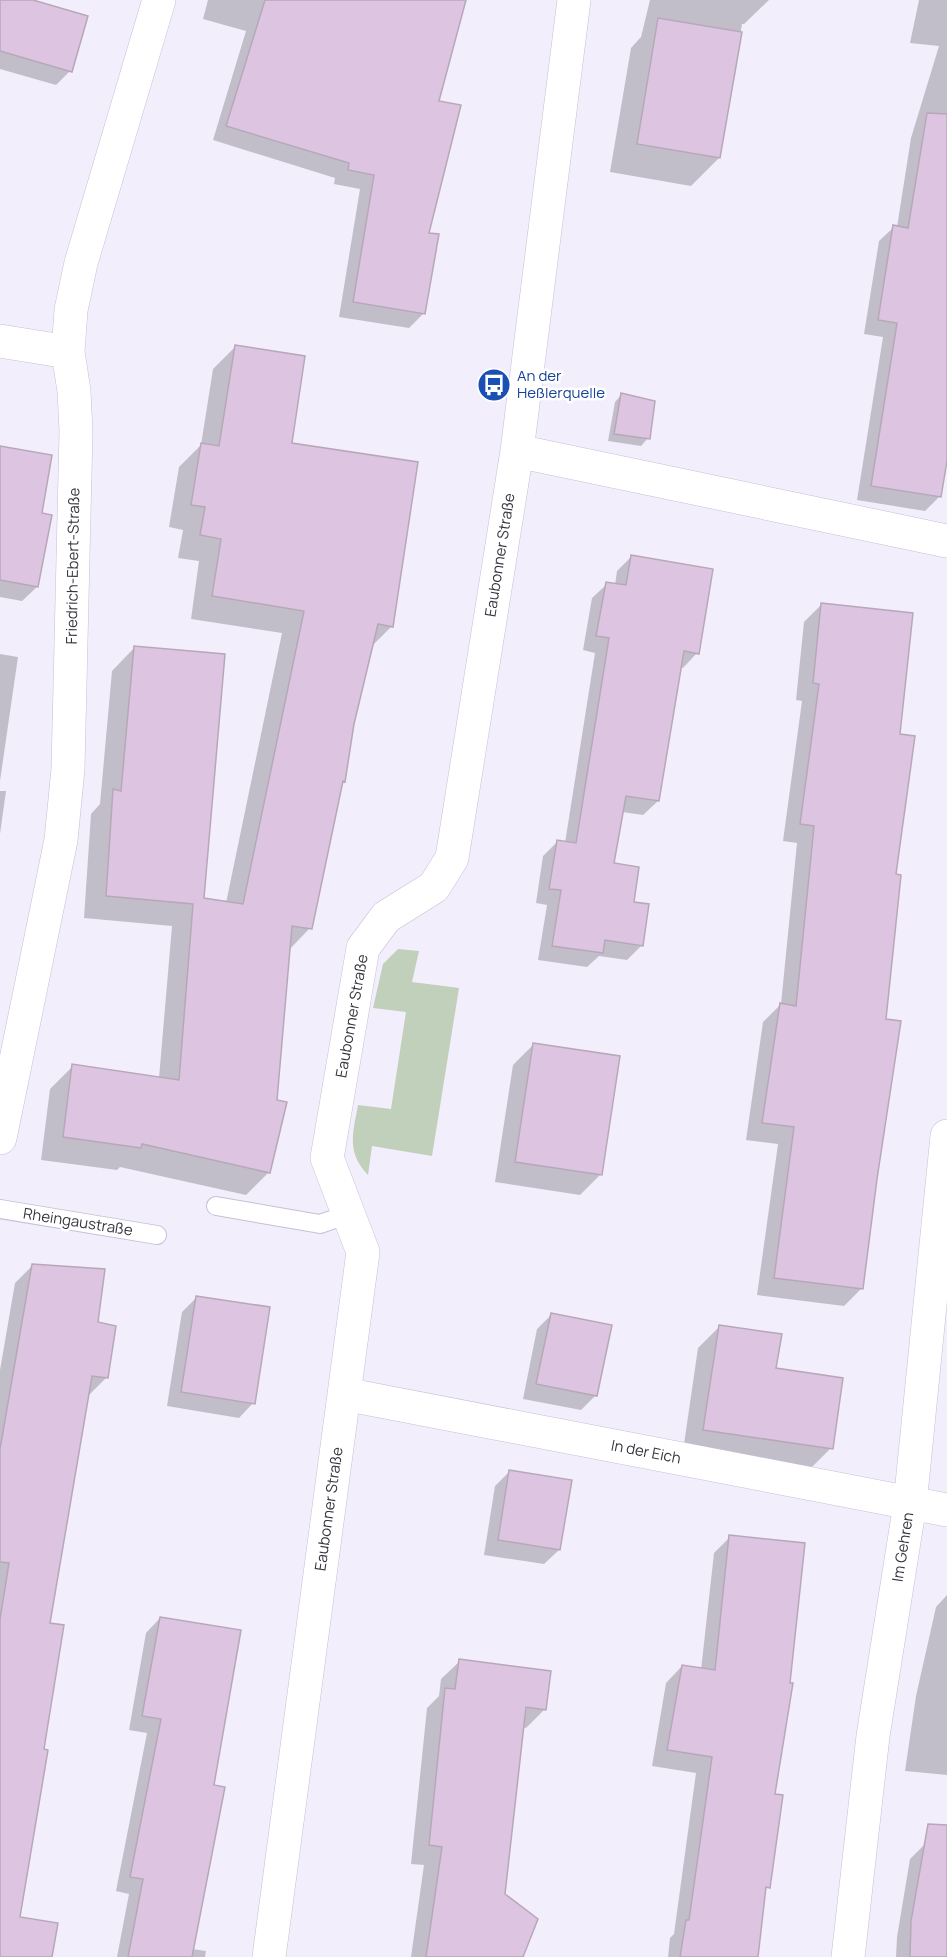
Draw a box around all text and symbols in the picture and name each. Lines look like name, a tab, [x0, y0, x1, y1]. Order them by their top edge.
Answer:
place label: An der Heßlerquelle	[517, 365, 605, 403]
bus stop icon: An der Heßlerquelle	[476, 367, 512, 403]
street label: Friedrich-Ebert-Straße	[61, 487, 84, 645]
street label: Eaubonner Straße	[479, 491, 520, 618]
street label: Eaubonner Straße	[330, 952, 373, 1079]
street label: Rheingaustraße	[22, 1202, 135, 1241]
street label: In der Eich	[609, 1434, 683, 1469]
street label: Eaubonner Straße	[309, 1445, 348, 1572]
street label: Im Gehren	[887, 1511, 918, 1583]

